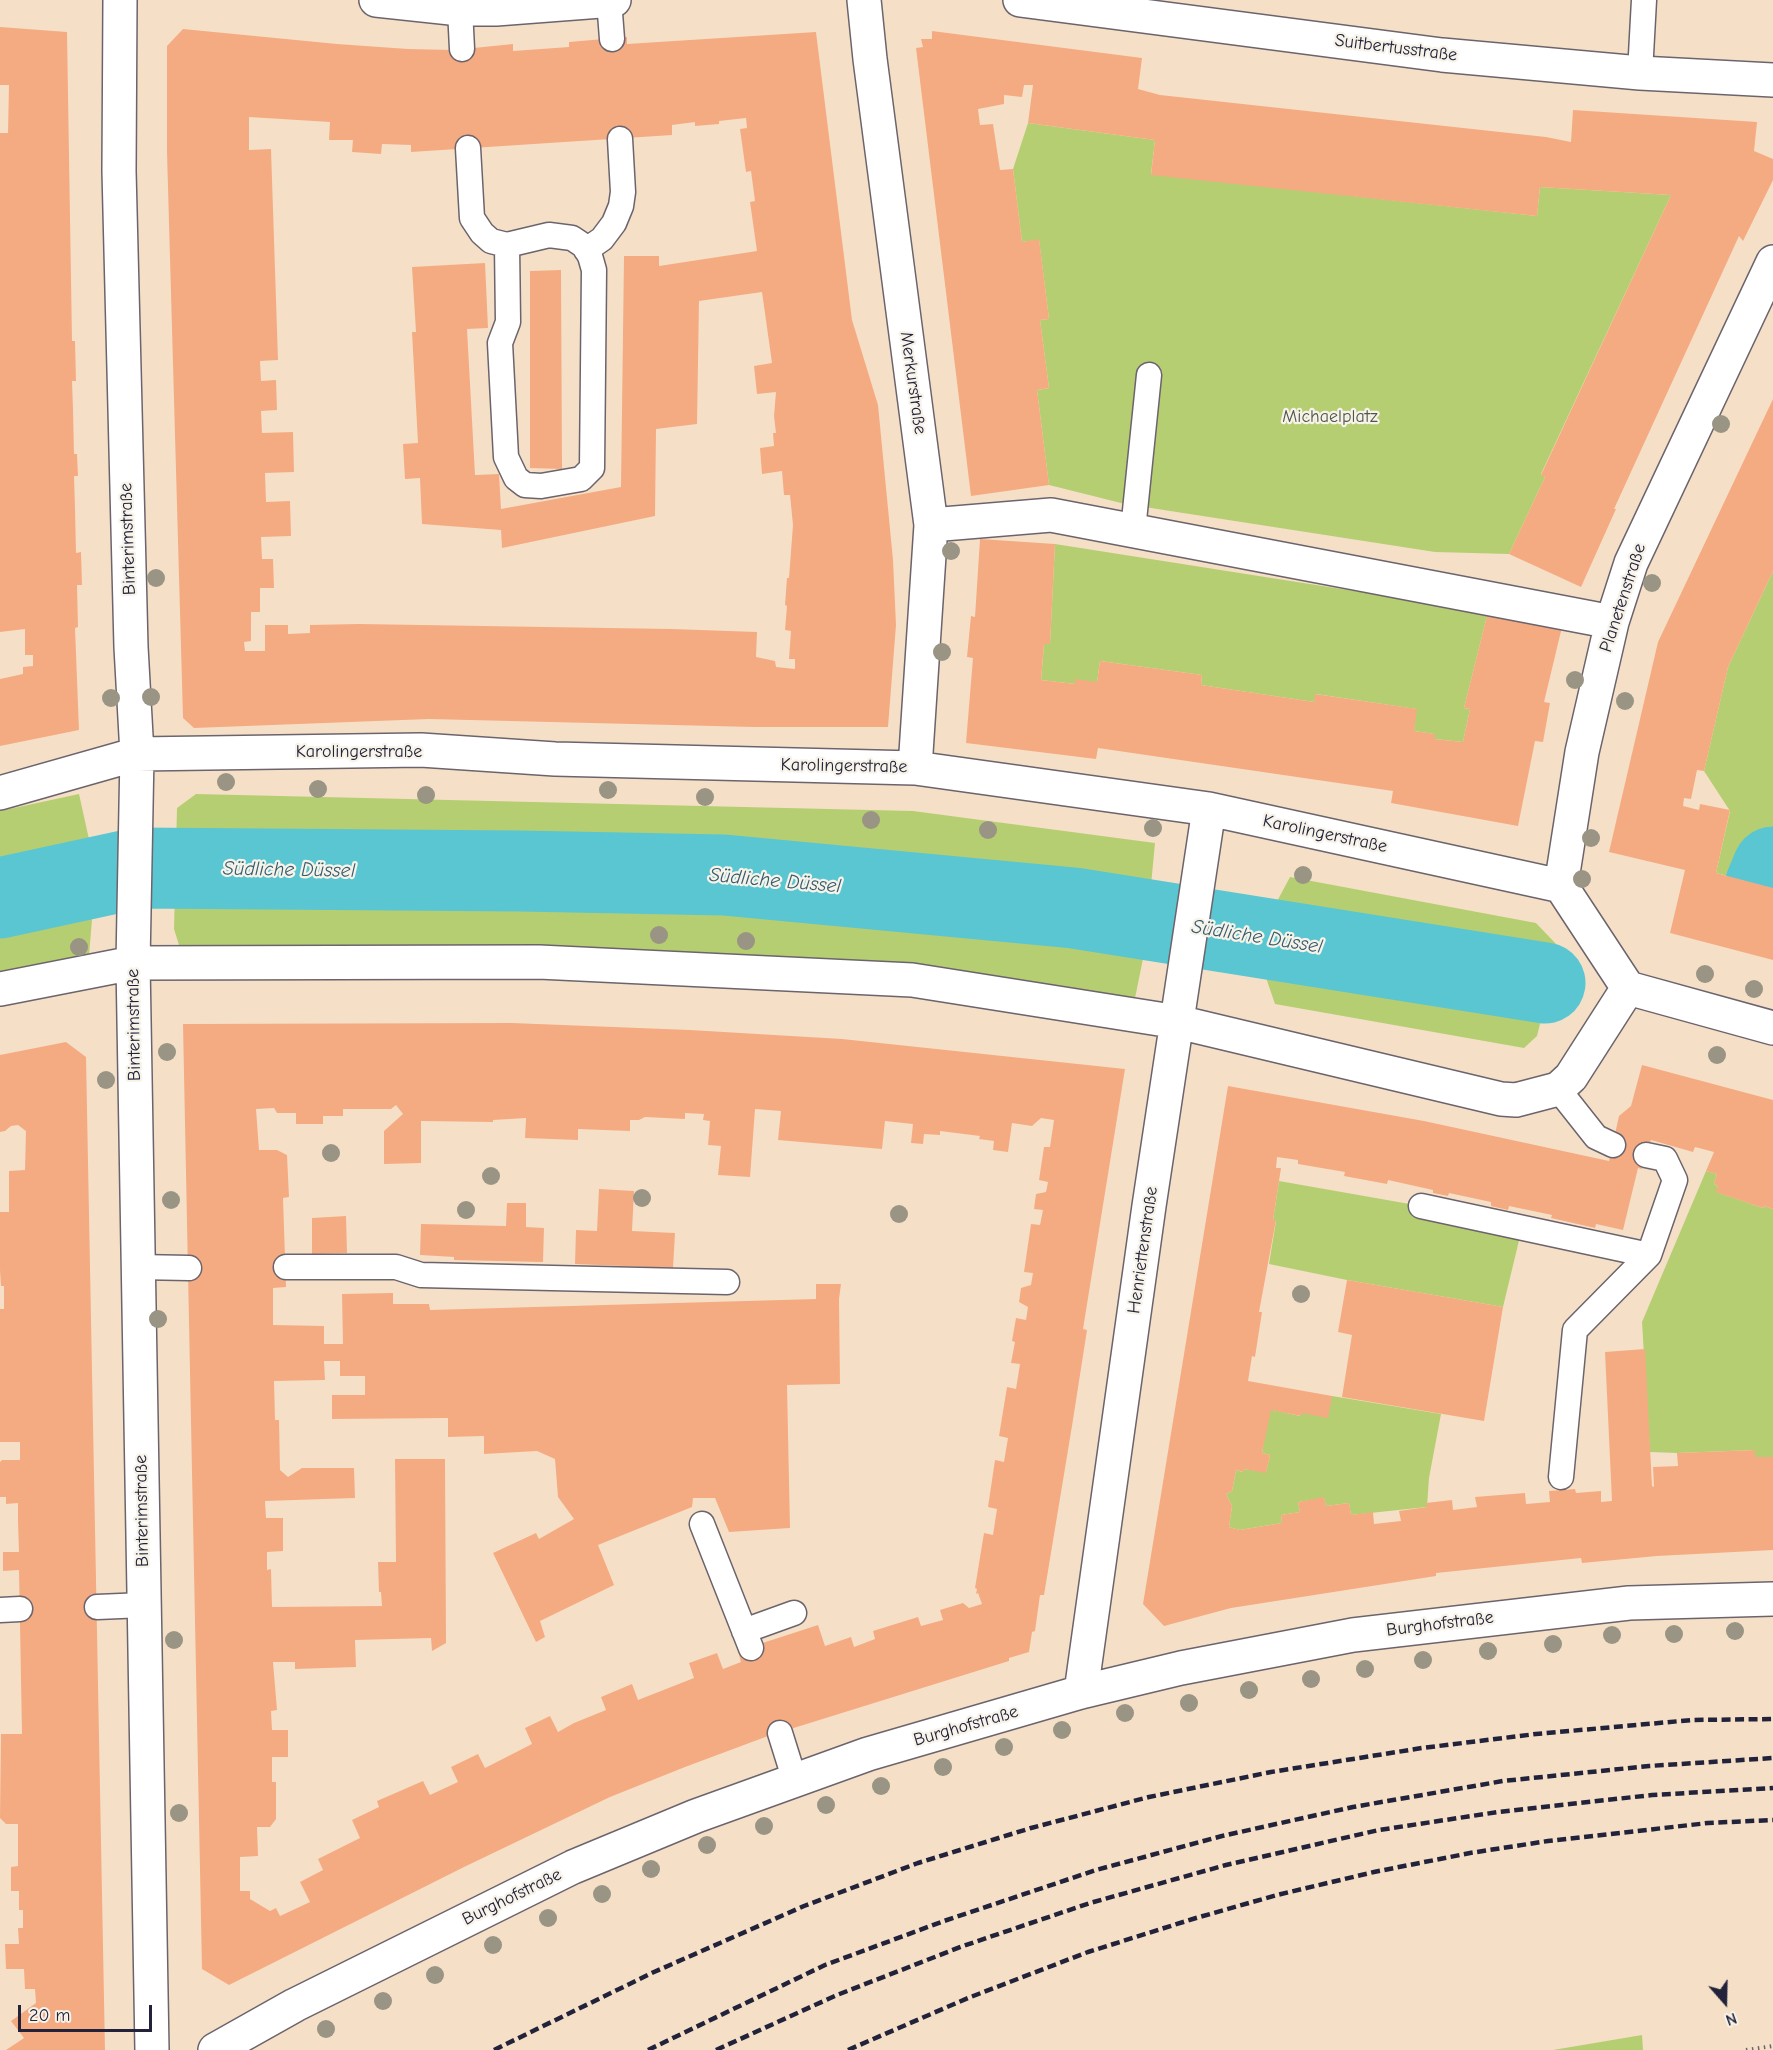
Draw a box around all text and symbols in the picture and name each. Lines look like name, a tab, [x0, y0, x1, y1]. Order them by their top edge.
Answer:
street label: Suitbertusstraße	[1334, 30, 1458, 66]
street label: Merkurstraße	[895, 330, 931, 436]
park label: Michaelplatz	[1282, 406, 1378, 428]
street label: Binterimstraße	[115, 483, 141, 595]
street label: Planetenstraße	[1595, 541, 1651, 655]
street label: Karolingerstraße	[296, 741, 422, 763]
street label: Karolingerstraße	[781, 754, 907, 778]
street label: Karolingerstraße	[1261, 810, 1389, 858]
water label: Südliche Düssel	[223, 857, 355, 883]
water label: Südliche Düssel	[708, 863, 842, 899]
water label: Südliche Düssel	[1190, 915, 1324, 959]
street label: Binterimstraße	[122, 969, 146, 1081]
street label: Henriettenstraße	[1123, 1185, 1163, 1315]
street label: Binterimstraße	[130, 1455, 154, 1567]
street label: Burghofstraße	[1385, 1607, 1495, 1641]
street label: Burghofstraße	[911, 1701, 1021, 1751]
street label: Burghofstraße	[459, 1864, 565, 1930]
north arrow	[1695, 1972, 1755, 2032]
scale bar	[21, 1993, 154, 2031]
text: 20 m	[29, 2005, 70, 2026]
text: N	[1723, 2009, 1739, 2029]

